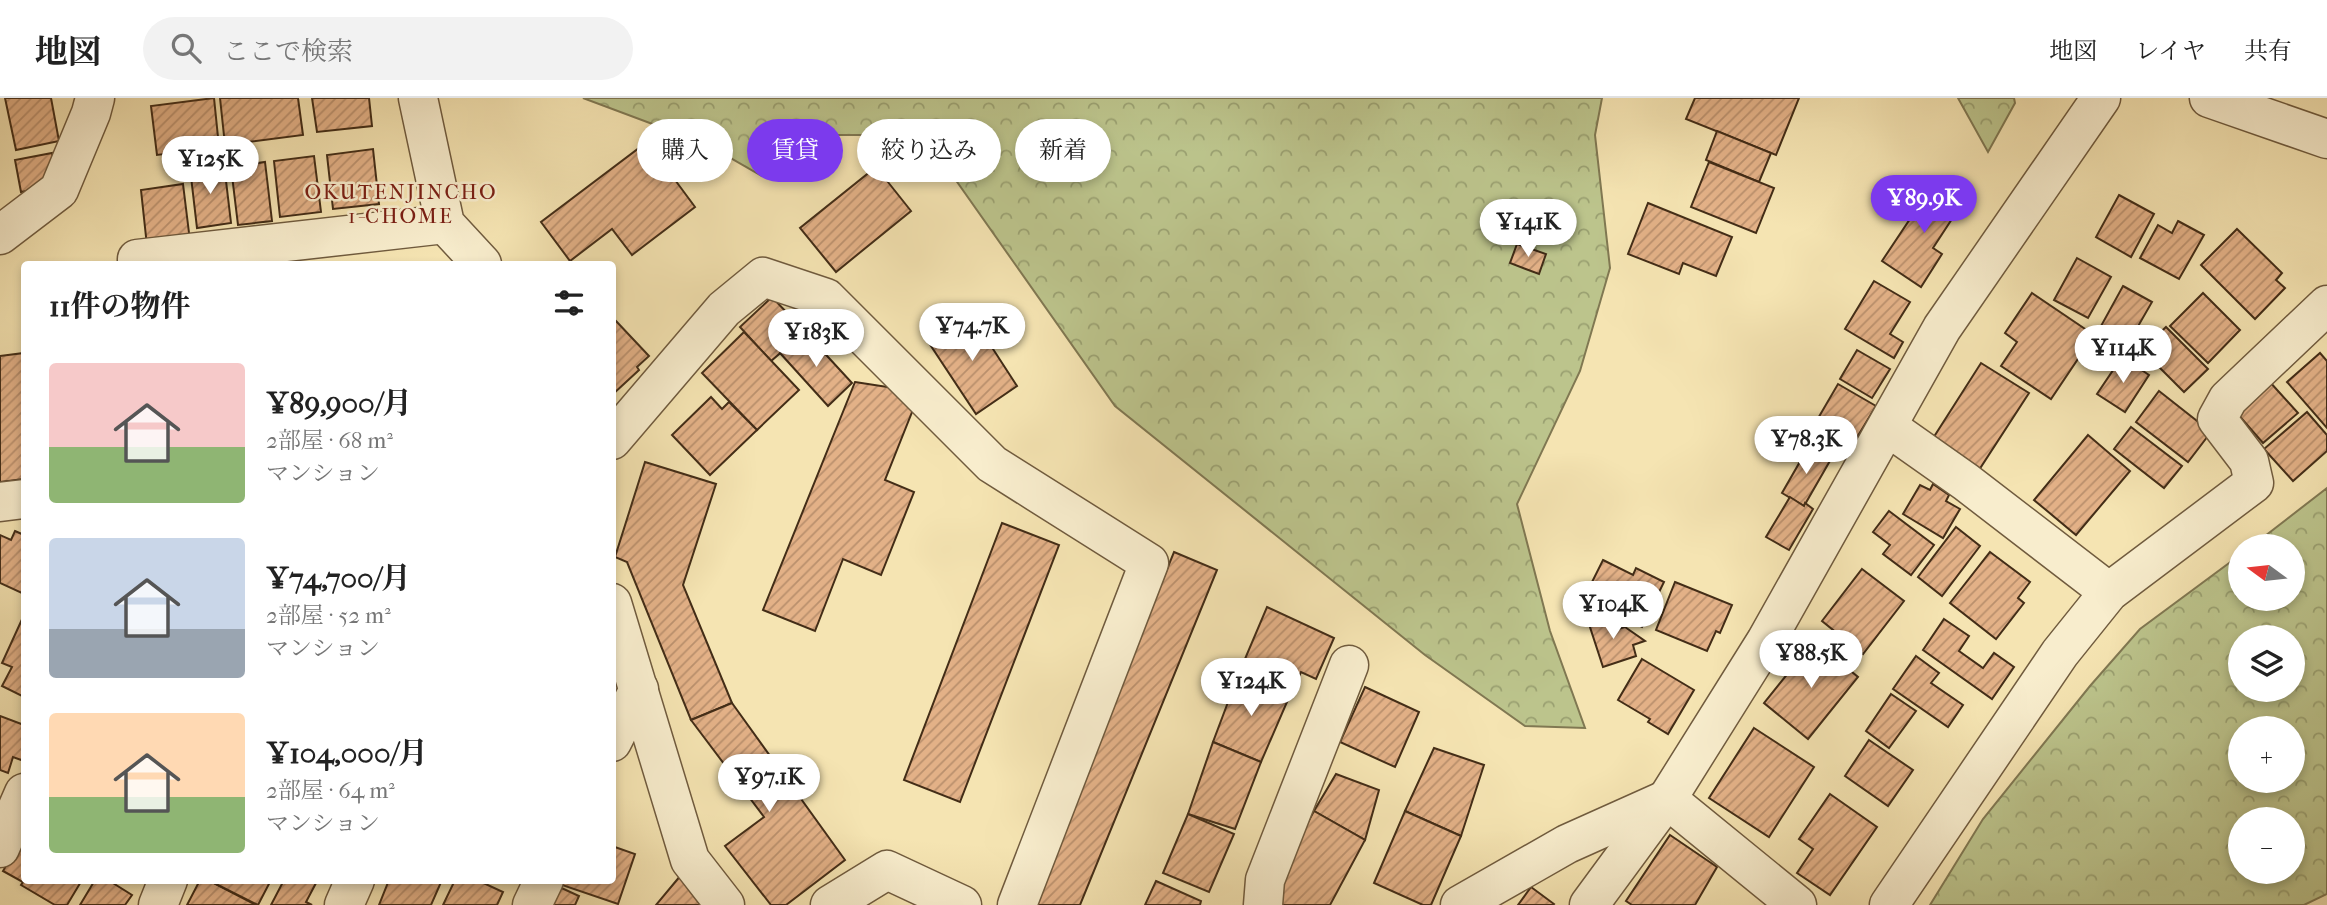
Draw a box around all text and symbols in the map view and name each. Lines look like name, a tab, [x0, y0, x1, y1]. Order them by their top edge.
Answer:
search box	[143, 17, 633, 80]
icon: search	[167, 29, 205, 67]
text: 地図	[35, 33, 101, 72]
text: ここで検索	[223, 36, 353, 67]
text: 地図	[2049, 37, 2097, 65]
text: レイヤ	[2135, 37, 2206, 65]
text: 共有	[2244, 37, 2292, 65]
chip: 購入	[637, 119, 733, 182]
chip: 賃貸	[747, 119, 843, 182]
chip: 絞り込み	[857, 119, 1001, 182]
chip: 新着	[1015, 119, 1111, 182]
pin: ¥125K	[161, 136, 259, 196]
text: ¥125K	[178, 145, 242, 172]
pin: ¥89.9K	[1867, 176, 1981, 235]
district label: OKUTENJINCHO 1-CHOME	[304, 180, 498, 228]
text: ¥89.9K	[1887, 184, 1961, 211]
pin: ¥141K	[1479, 200, 1577, 259]
text: ¥141K	[1496, 208, 1560, 235]
icon: filters	[550, 284, 588, 322]
text: 11件の物件	[49, 289, 190, 324]
pin: ¥74.7K	[915, 303, 1029, 363]
pin: ¥183K	[767, 310, 865, 369]
text: ¥74.7K	[935, 312, 1009, 339]
text: ¥183K	[784, 318, 848, 345]
pin: ¥114K	[2074, 326, 2172, 385]
text: ¥114K	[2091, 334, 2155, 361]
text: ¥89,900/月	[266, 386, 412, 421]
icon: home	[105, 391, 189, 475]
pin: ¥78.3K	[1749, 416, 1863, 476]
text: ¥78.3K	[1770, 425, 1842, 452]
text: 2部屋 · 68 m²	[266, 427, 393, 454]
text: マンション	[266, 460, 380, 487]
north arrow	[2228, 534, 2305, 611]
map controls	[2228, 534, 2305, 884]
text: ¥74,700/月	[266, 561, 411, 596]
icon: home	[105, 566, 189, 650]
pin: ¥104K	[1564, 582, 1662, 641]
text: ¥104K	[1579, 590, 1647, 617]
text: 2部屋 · 52 m²	[266, 602, 391, 629]
button: layers	[2228, 625, 2305, 702]
pin: ¥88.5K	[1754, 630, 1868, 690]
text: マンション	[266, 635, 380, 662]
text: ¥88.5K	[1775, 639, 1847, 666]
pin: ¥124K	[1202, 658, 1300, 718]
text: ¥124K	[1217, 667, 1285, 694]
button: +	[2228, 716, 2305, 793]
text: ¥104,000/月	[266, 736, 428, 771]
icon: home	[105, 741, 189, 825]
pin: ¥97.1K	[712, 754, 826, 814]
text: ¥97.1K	[734, 763, 804, 790]
text: 2部屋 · 64 m²	[266, 777, 395, 804]
button: −	[2228, 807, 2305, 884]
text: マンション	[266, 810, 380, 837]

